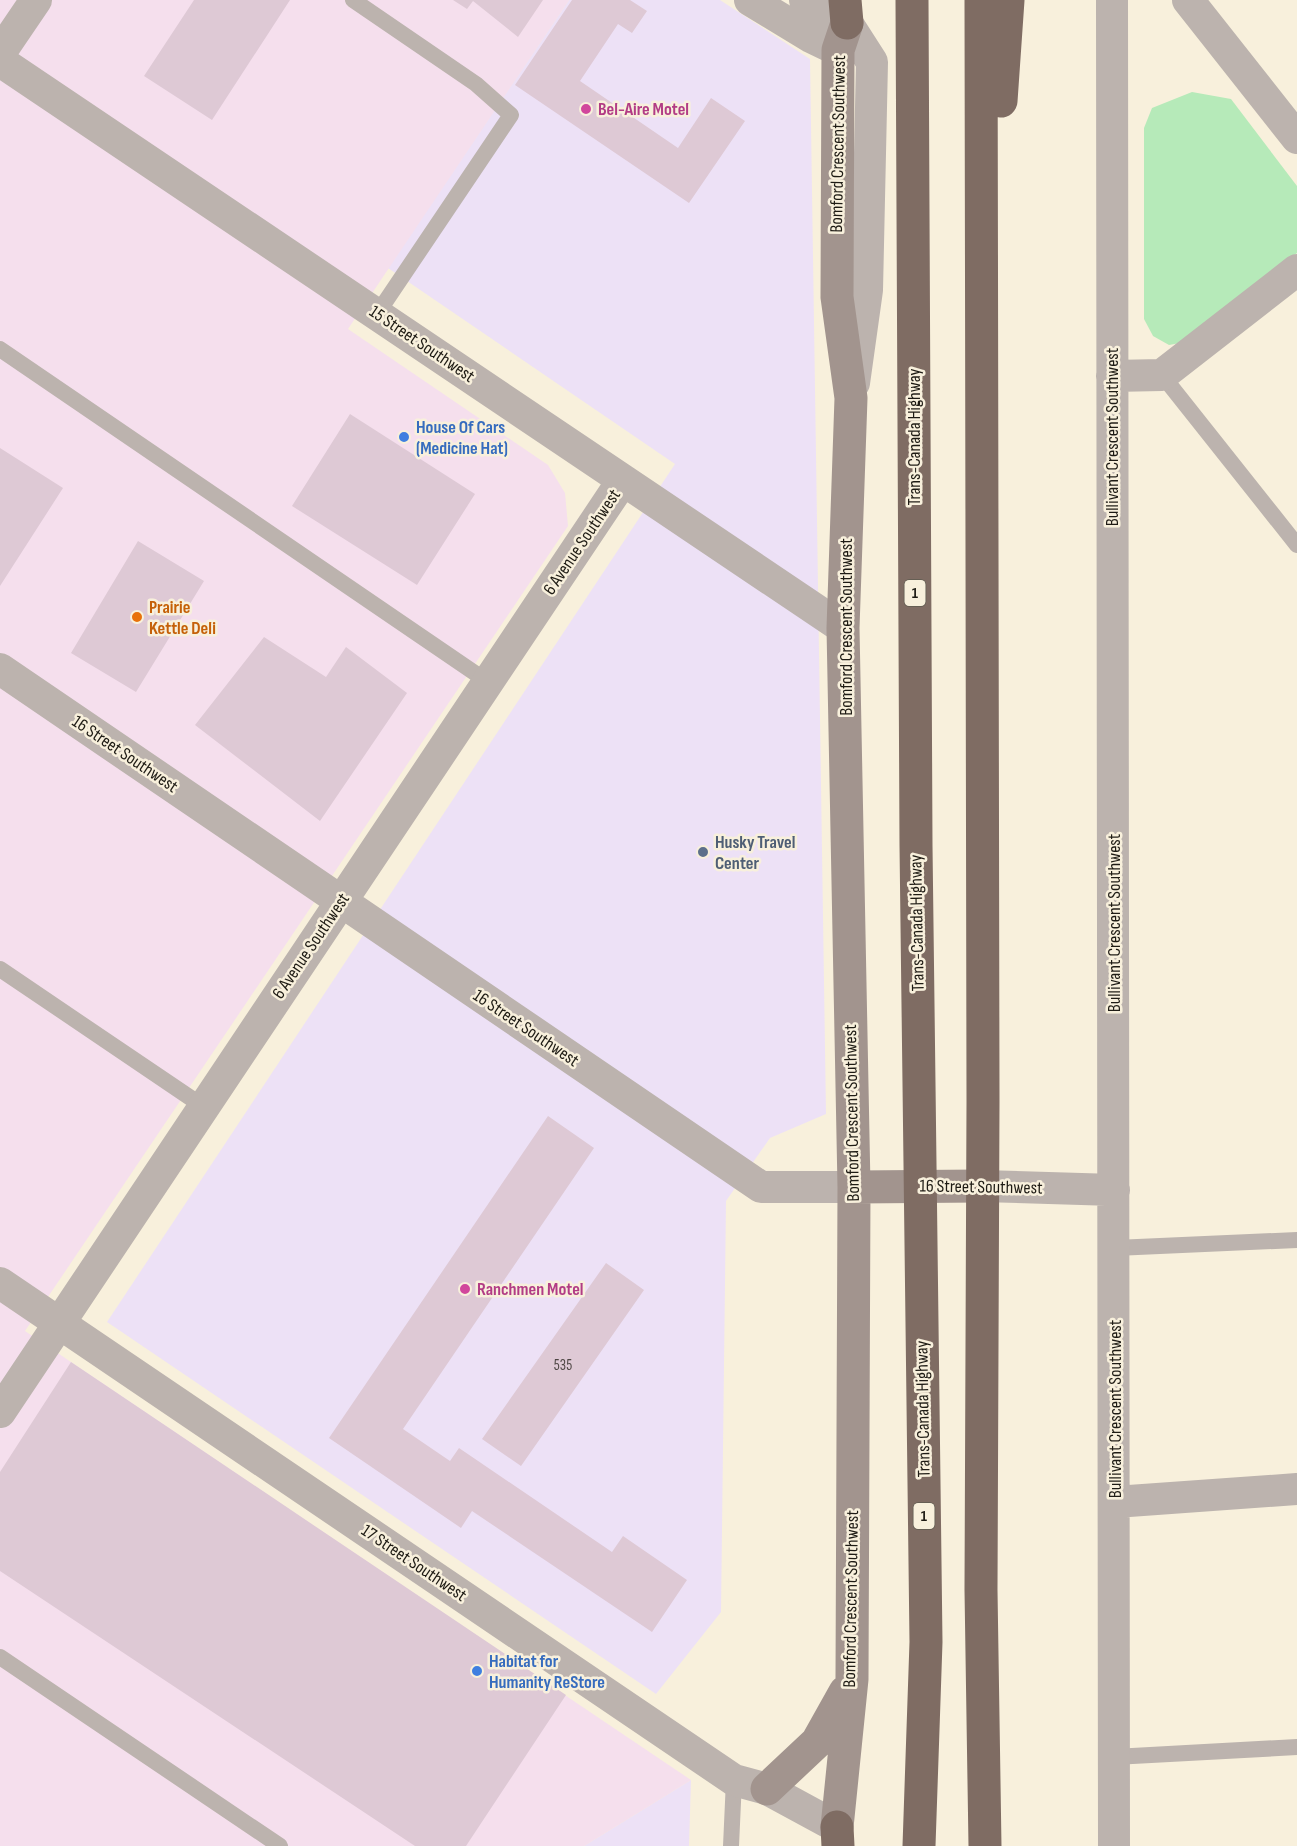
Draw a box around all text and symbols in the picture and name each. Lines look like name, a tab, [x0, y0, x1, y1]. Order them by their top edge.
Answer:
street label: Bomford Crescent Southwest	[826, 55, 850, 233]
place label: Bel-Aire Motel	[598, 99, 689, 120]
marker: Bel-Aire Motel	[579, 102, 593, 116]
street label: 15 Street Southwest	[365, 301, 479, 387]
street label: Bullivant Crescent Southwest	[1102, 347, 1123, 526]
street label: Trans-Canada Highway	[904, 369, 925, 505]
place label: House Of Cars (Medicine Hat)	[416, 417, 508, 459]
marker: House Of Cars (Medicine Hat)	[397, 430, 411, 444]
street label: 6 Avenue Southwest	[539, 485, 625, 599]
street label: Bomford Crescent Southwest	[836, 538, 857, 716]
road number: 1	[904, 580, 926, 606]
place label: Prairie Kettle Deli	[149, 597, 216, 639]
marker: Prairie Kettle Deli	[130, 610, 144, 624]
street label: 16 Street Southwest	[68, 711, 182, 797]
place label: Husky Travel Center	[715, 832, 795, 874]
street label: Bullivant Crescent Southwest	[1104, 833, 1125, 1012]
marker: Husky Travel Center	[696, 845, 710, 859]
street label: Trans-Canada Highway	[905, 854, 929, 992]
street label: 6 Avenue Southwest	[268, 889, 354, 1003]
street label: 16 Street Southwest	[469, 985, 583, 1071]
street label: Bomford Crescent Southwest	[840, 1024, 864, 1202]
street label: 16 Street Southwest	[919, 1175, 1043, 1199]
place label: Ranchmen Motel	[477, 1279, 583, 1300]
marker: Ranchmen Motel	[458, 1282, 472, 1296]
street label: Bullivant Crescent Southwest	[1105, 1319, 1126, 1498]
street label: Trans-Canada Highway	[911, 1340, 935, 1478]
house number: 535	[554, 1356, 572, 1375]
road number: 1	[914, 1503, 934, 1529]
street label: Bomford Crescent Southwest	[839, 1510, 863, 1688]
street label: 17 Street Southwest	[357, 1520, 471, 1606]
place label: Habitat for Humanity ReStore	[489, 1651, 605, 1693]
marker: Habitat for Humanity ReStore	[470, 1664, 484, 1678]

